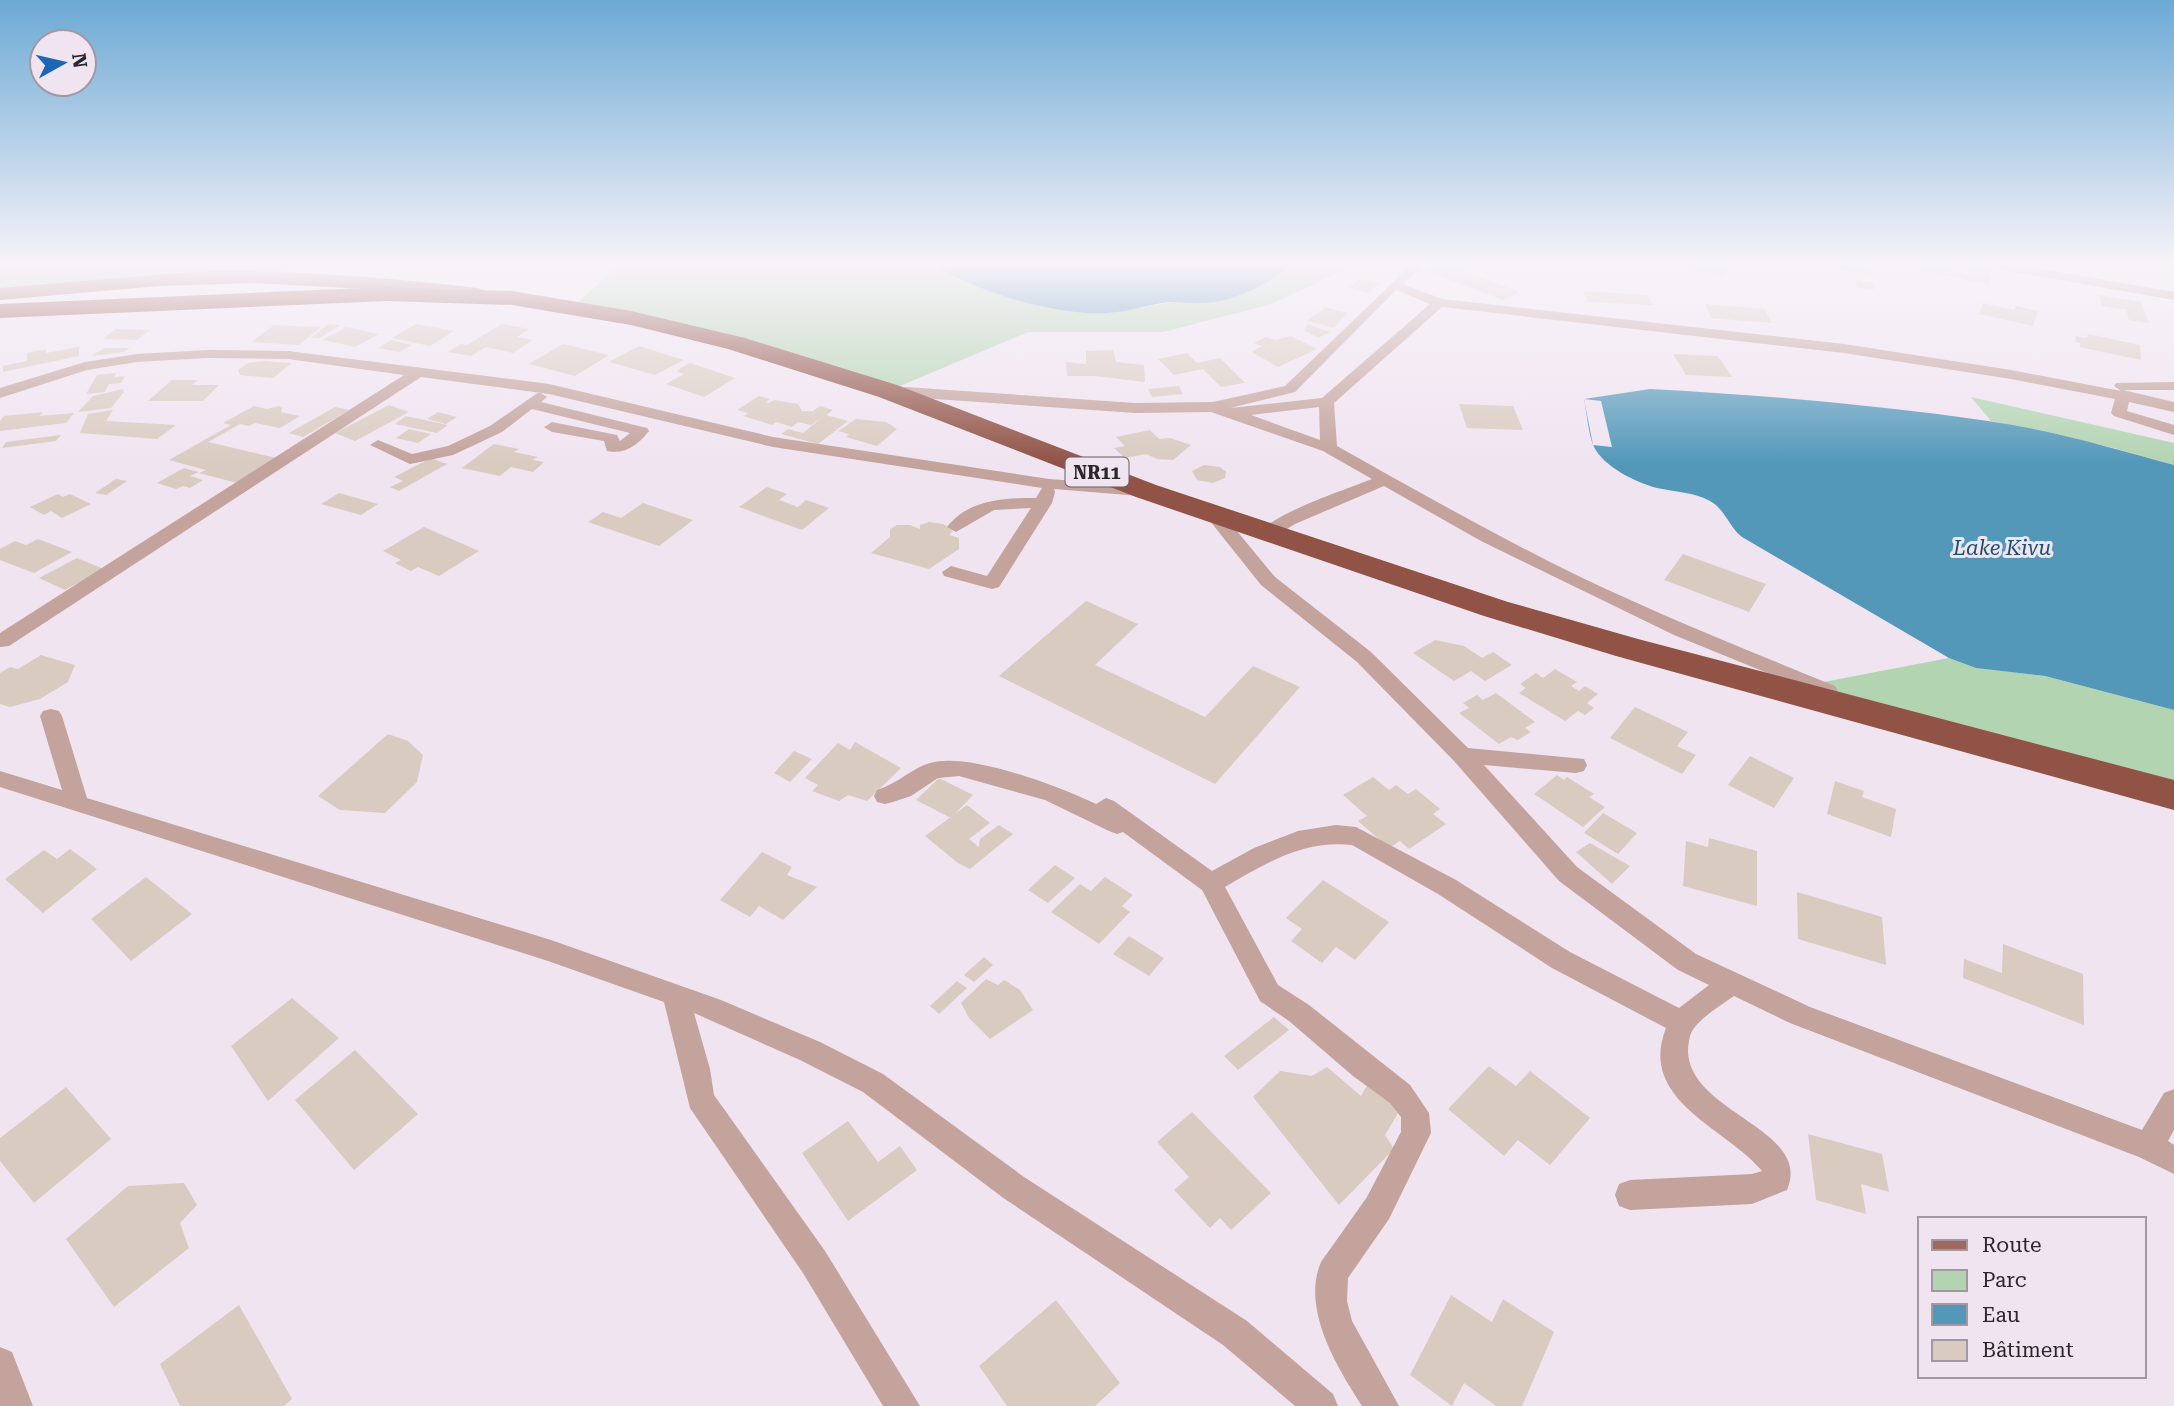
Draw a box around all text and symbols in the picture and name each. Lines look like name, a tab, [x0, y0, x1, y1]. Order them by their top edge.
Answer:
north arrow	[28, 28, 98, 98]
text: N	[67, 52, 92, 70]
road number: NR11	[1066, 458, 1128, 486]
water label: Lake Kivu	[1952, 536, 2051, 560]
legend	[1918, 1217, 2146, 1378]
text: Route	[1982, 1233, 2041, 1257]
text: Parc	[1982, 1268, 2027, 1292]
text: Eau	[1982, 1303, 2020, 1327]
text: Bâtiment	[1982, 1338, 2074, 1362]

